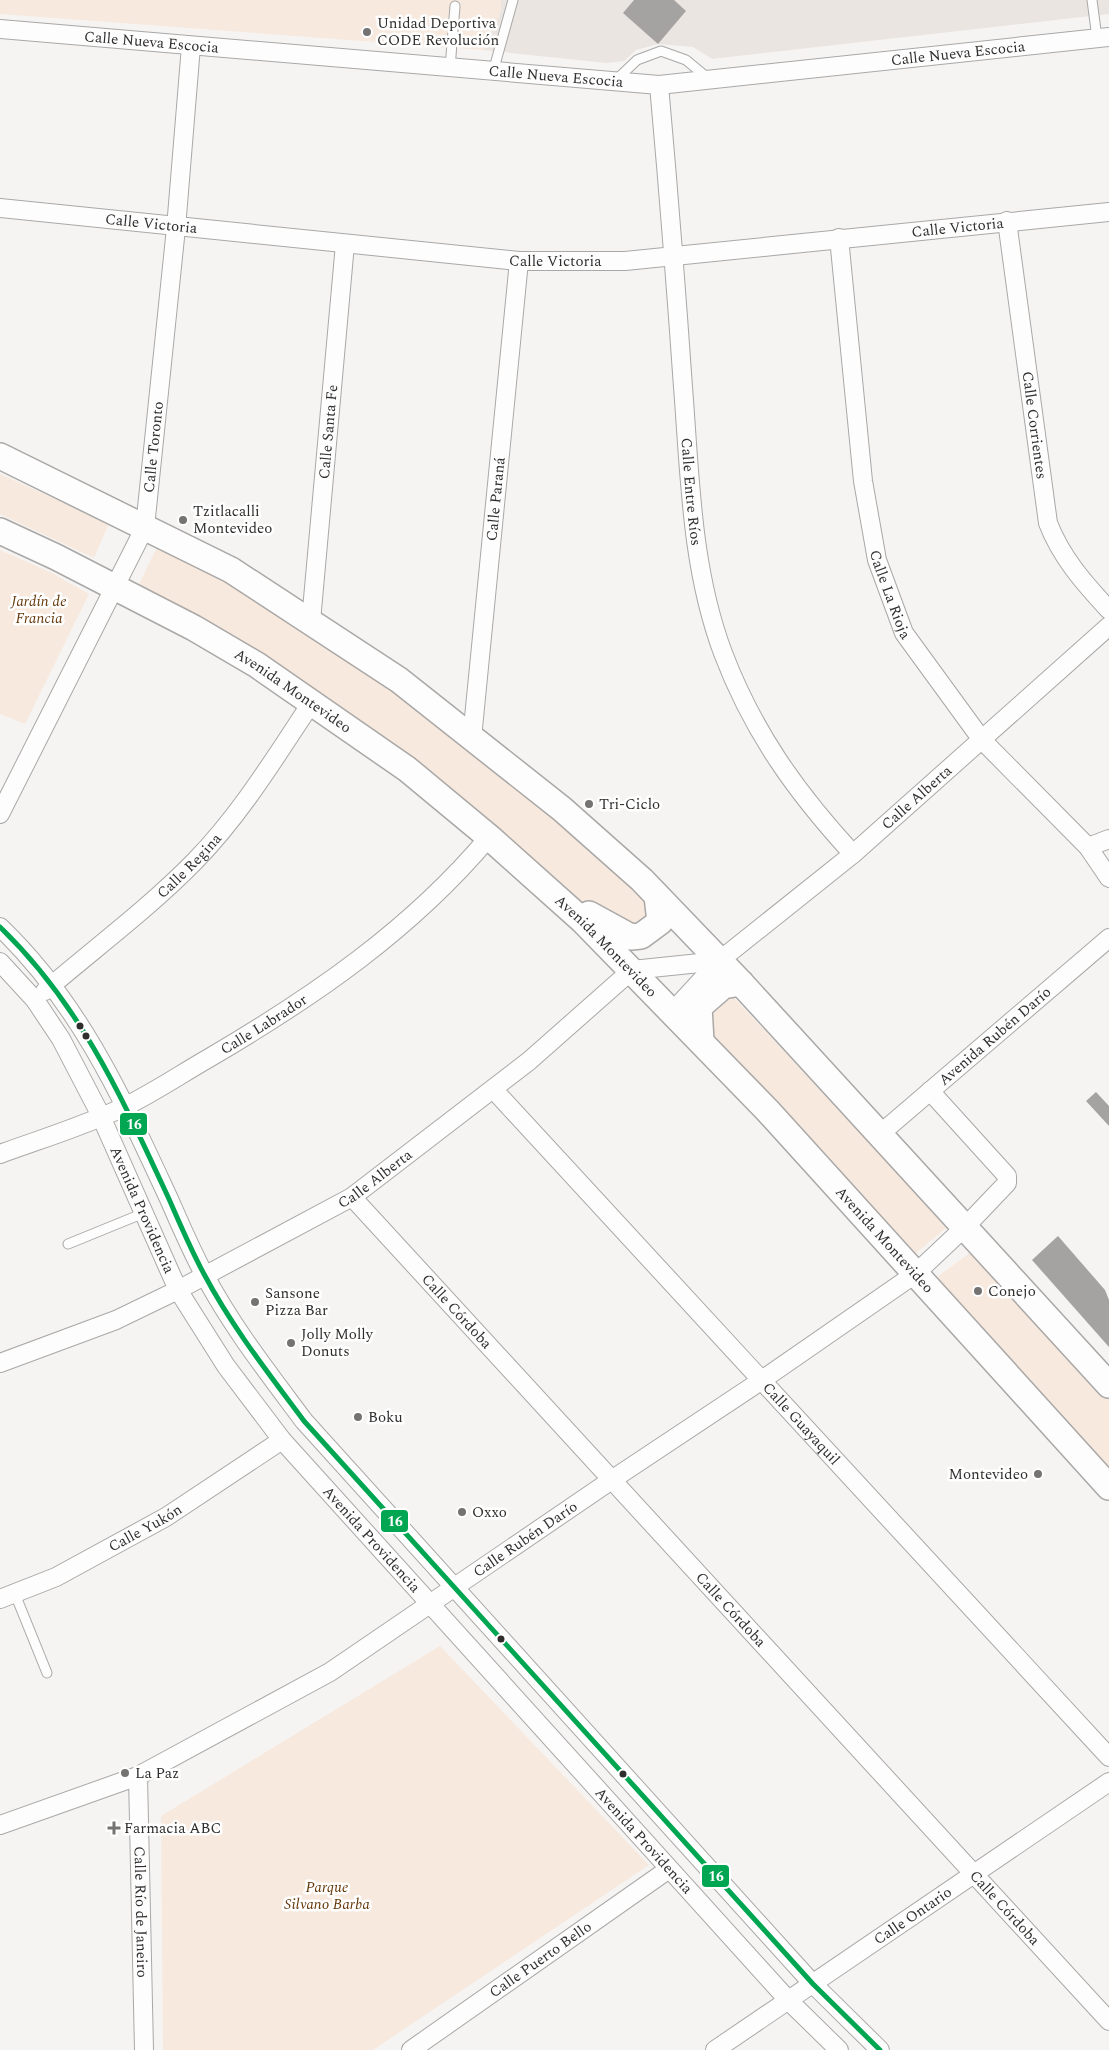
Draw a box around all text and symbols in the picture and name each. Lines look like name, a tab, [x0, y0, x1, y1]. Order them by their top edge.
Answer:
place label: Unidad Deportiva CODE Revolución	[377, 12, 499, 52]
street label: Calle Nueva Escocia	[83, 25, 220, 59]
marker: Unidad Deportiva CODE Revolución	[361, 26, 373, 38]
street label: Calle Nueva Escocia	[890, 34, 1027, 72]
street label: Calle Nueva Escocia	[488, 59, 625, 93]
street label: Calle Victoria	[104, 207, 199, 240]
street label: Calle Victoria	[910, 211, 1005, 243]
street label: Calle Victoria	[508, 249, 602, 273]
street label: Calle Corrientes	[1016, 370, 1053, 481]
street label: Calle Santa Fe	[312, 384, 344, 480]
street label: Calle Toronto	[137, 400, 169, 494]
street label: Calle Entre Ríos	[675, 437, 708, 547]
street label: Calle Paraná	[480, 456, 511, 542]
place label: Tzitlacalli Montevideo	[193, 500, 272, 540]
marker: Tzitlacalli Montevideo	[177, 514, 189, 526]
street label: Calle La Rioja	[864, 548, 917, 645]
park label: Jardín de Francia	[10, 590, 67, 630]
street label: Avenida Montevideo	[230, 643, 356, 739]
street label: Calle Alberta	[876, 759, 958, 835]
place label: Tri-Ciclo	[599, 793, 660, 816]
marker: Tri-Ciclo	[583, 798, 595, 810]
street label: Calle Regina	[151, 827, 227, 904]
street label: Avenida Montevideo	[549, 889, 663, 1003]
street label: Avenida Rubén Darío	[933, 981, 1056, 1091]
street label: Calle Labrador	[216, 988, 312, 1060]
unlabelled marker	[75, 1021, 85, 1031]
unlabelled marker	[81, 1031, 91, 1041]
line badge: 16	[119, 1112, 148, 1136]
text: 16	[126, 1114, 142, 1135]
street label: Avenida Providencia	[104, 1143, 181, 1278]
street label: Calle Alberta	[333, 1143, 417, 1214]
street label: Avenida Montevideo	[830, 1181, 939, 1298]
street label: Calle Córdoba	[416, 1268, 498, 1354]
place label: Conejo	[988, 1280, 1036, 1303]
place label: Sansone Pizza Bar	[265, 1282, 328, 1322]
marker: Conejo	[972, 1285, 984, 1297]
marker: Sansone Pizza Bar	[249, 1296, 261, 1308]
place label: Jolly Molly Donuts	[301, 1323, 374, 1363]
marker: Jolly Molly Donuts	[285, 1337, 297, 1349]
street label: Calle Guayaquil	[757, 1377, 846, 1470]
place label: Boku	[368, 1406, 403, 1429]
marker: Boku	[352, 1411, 364, 1423]
place label: Montevideo	[949, 1463, 1028, 1486]
marker: Montevideo	[1032, 1468, 1044, 1480]
street label: Avenida Providencia	[317, 1481, 427, 1598]
street label: Calle Rubén Darío	[468, 1495, 582, 1583]
street label: Calle Yukón	[104, 1498, 187, 1558]
place label: Oxxo	[472, 1501, 507, 1524]
marker: Oxxo	[456, 1506, 468, 1518]
line badge: 16	[380, 1509, 409, 1533]
text: 16	[387, 1511, 403, 1532]
street label: Calle Córdoba	[690, 1567, 772, 1653]
unlabelled marker	[496, 1634, 506, 1644]
place label: La Paz	[135, 1762, 179, 1785]
marker: La Paz	[119, 1767, 131, 1779]
unlabelled marker	[618, 1769, 628, 1779]
street label: Avenida Providencia	[589, 1782, 699, 1899]
place label: Farmacia ABC	[124, 1817, 221, 1840]
marker: Farmacia ABC	[108, 1822, 120, 1834]
street label: Calle Río de Janeiro	[128, 1846, 154, 1978]
line badge: 16	[701, 1864, 730, 1888]
street label: Calle Córdoba	[964, 1865, 1046, 1951]
text: 16	[708, 1866, 724, 1887]
park label: Parque Silvano Barba	[284, 1876, 370, 1916]
street label: Calle Ontario	[869, 1881, 956, 1950]
street label: Calle Puerto Bello	[484, 1915, 596, 2003]

